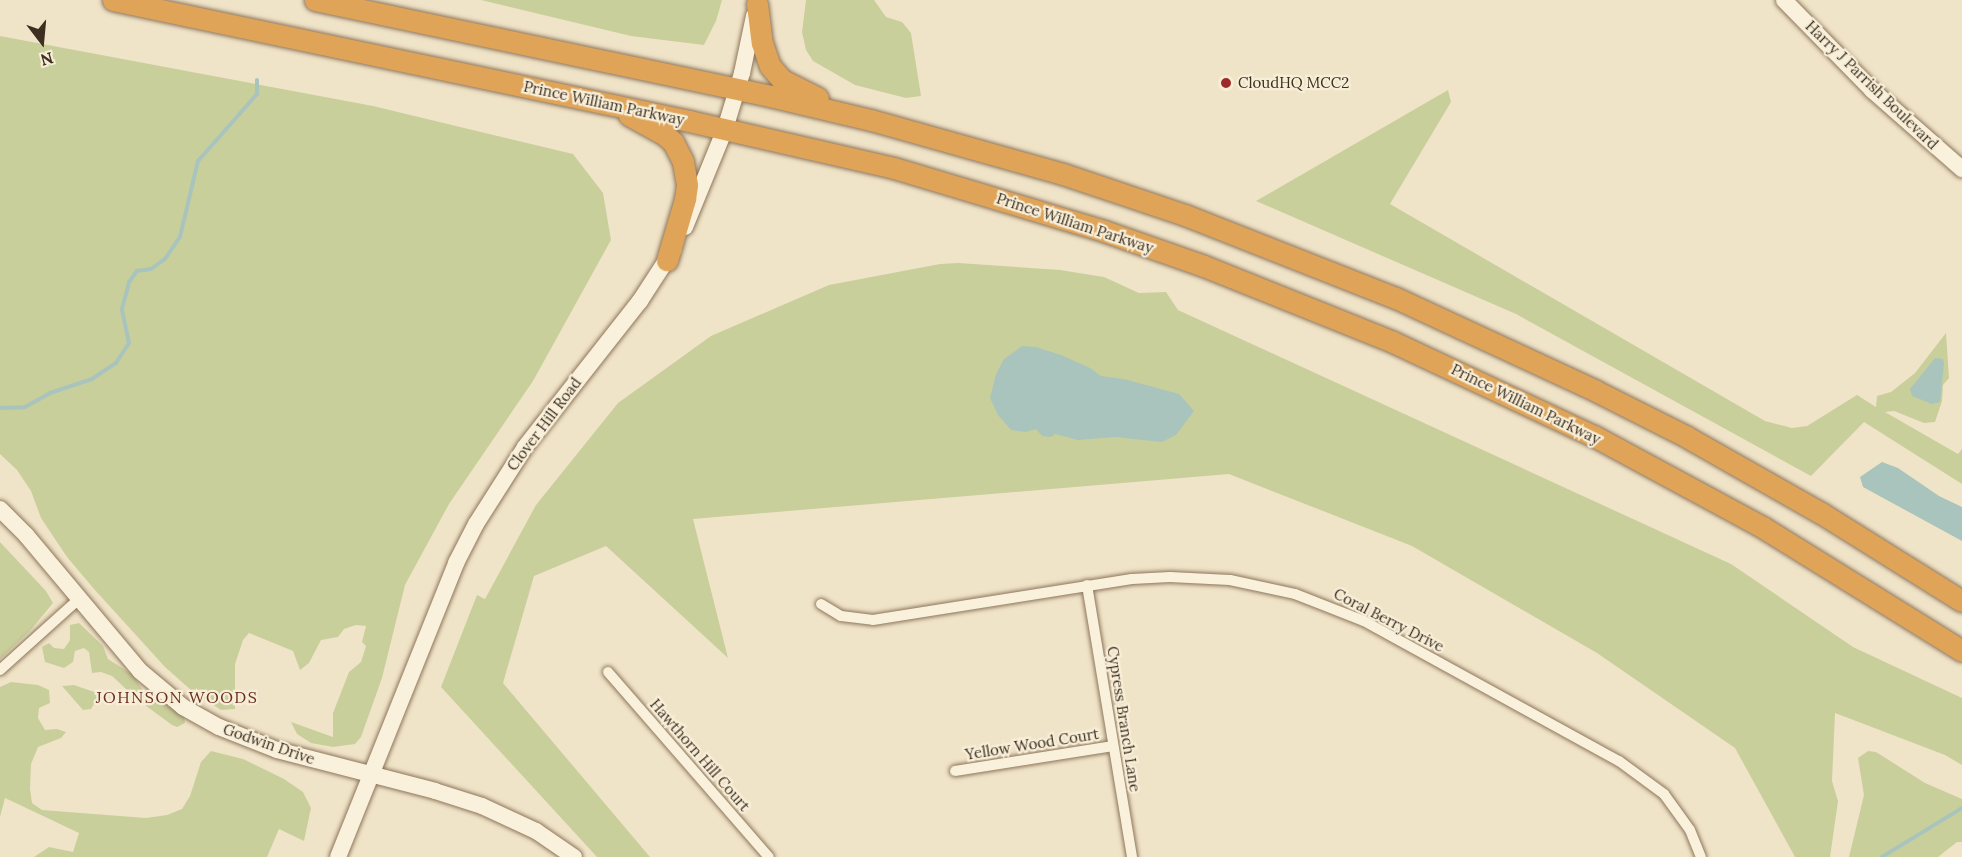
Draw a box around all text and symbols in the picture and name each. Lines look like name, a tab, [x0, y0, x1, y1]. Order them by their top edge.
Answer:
north arrow	[12, 12, 72, 72]
street label: Harry J Parrish Boulevard	[1802, 17, 1942, 153]
text: N	[38, 48, 56, 71]
place label: CloudHQ MCC2	[1238, 74, 1349, 92]
marker: CloudHQ MCC2	[1219, 76, 1233, 90]
street label: Prince William Parkway	[522, 77, 686, 129]
street label: Prince William Parkway	[994, 189, 1156, 257]
street label: Prince William Parkway	[1448, 360, 1604, 448]
street label: Clover Hill Road	[503, 374, 585, 474]
street label: Coral Berry Drive	[1331, 584, 1447, 656]
street label: Cypress Branch Lane	[1104, 645, 1144, 793]
district label: JOHNSON WOODS	[96, 687, 258, 707]
street label: Hawthorn Hill Court	[646, 695, 754, 815]
street label: Godwin Drive	[221, 720, 317, 768]
street label: Yellow Wood Court	[964, 725, 1100, 763]

